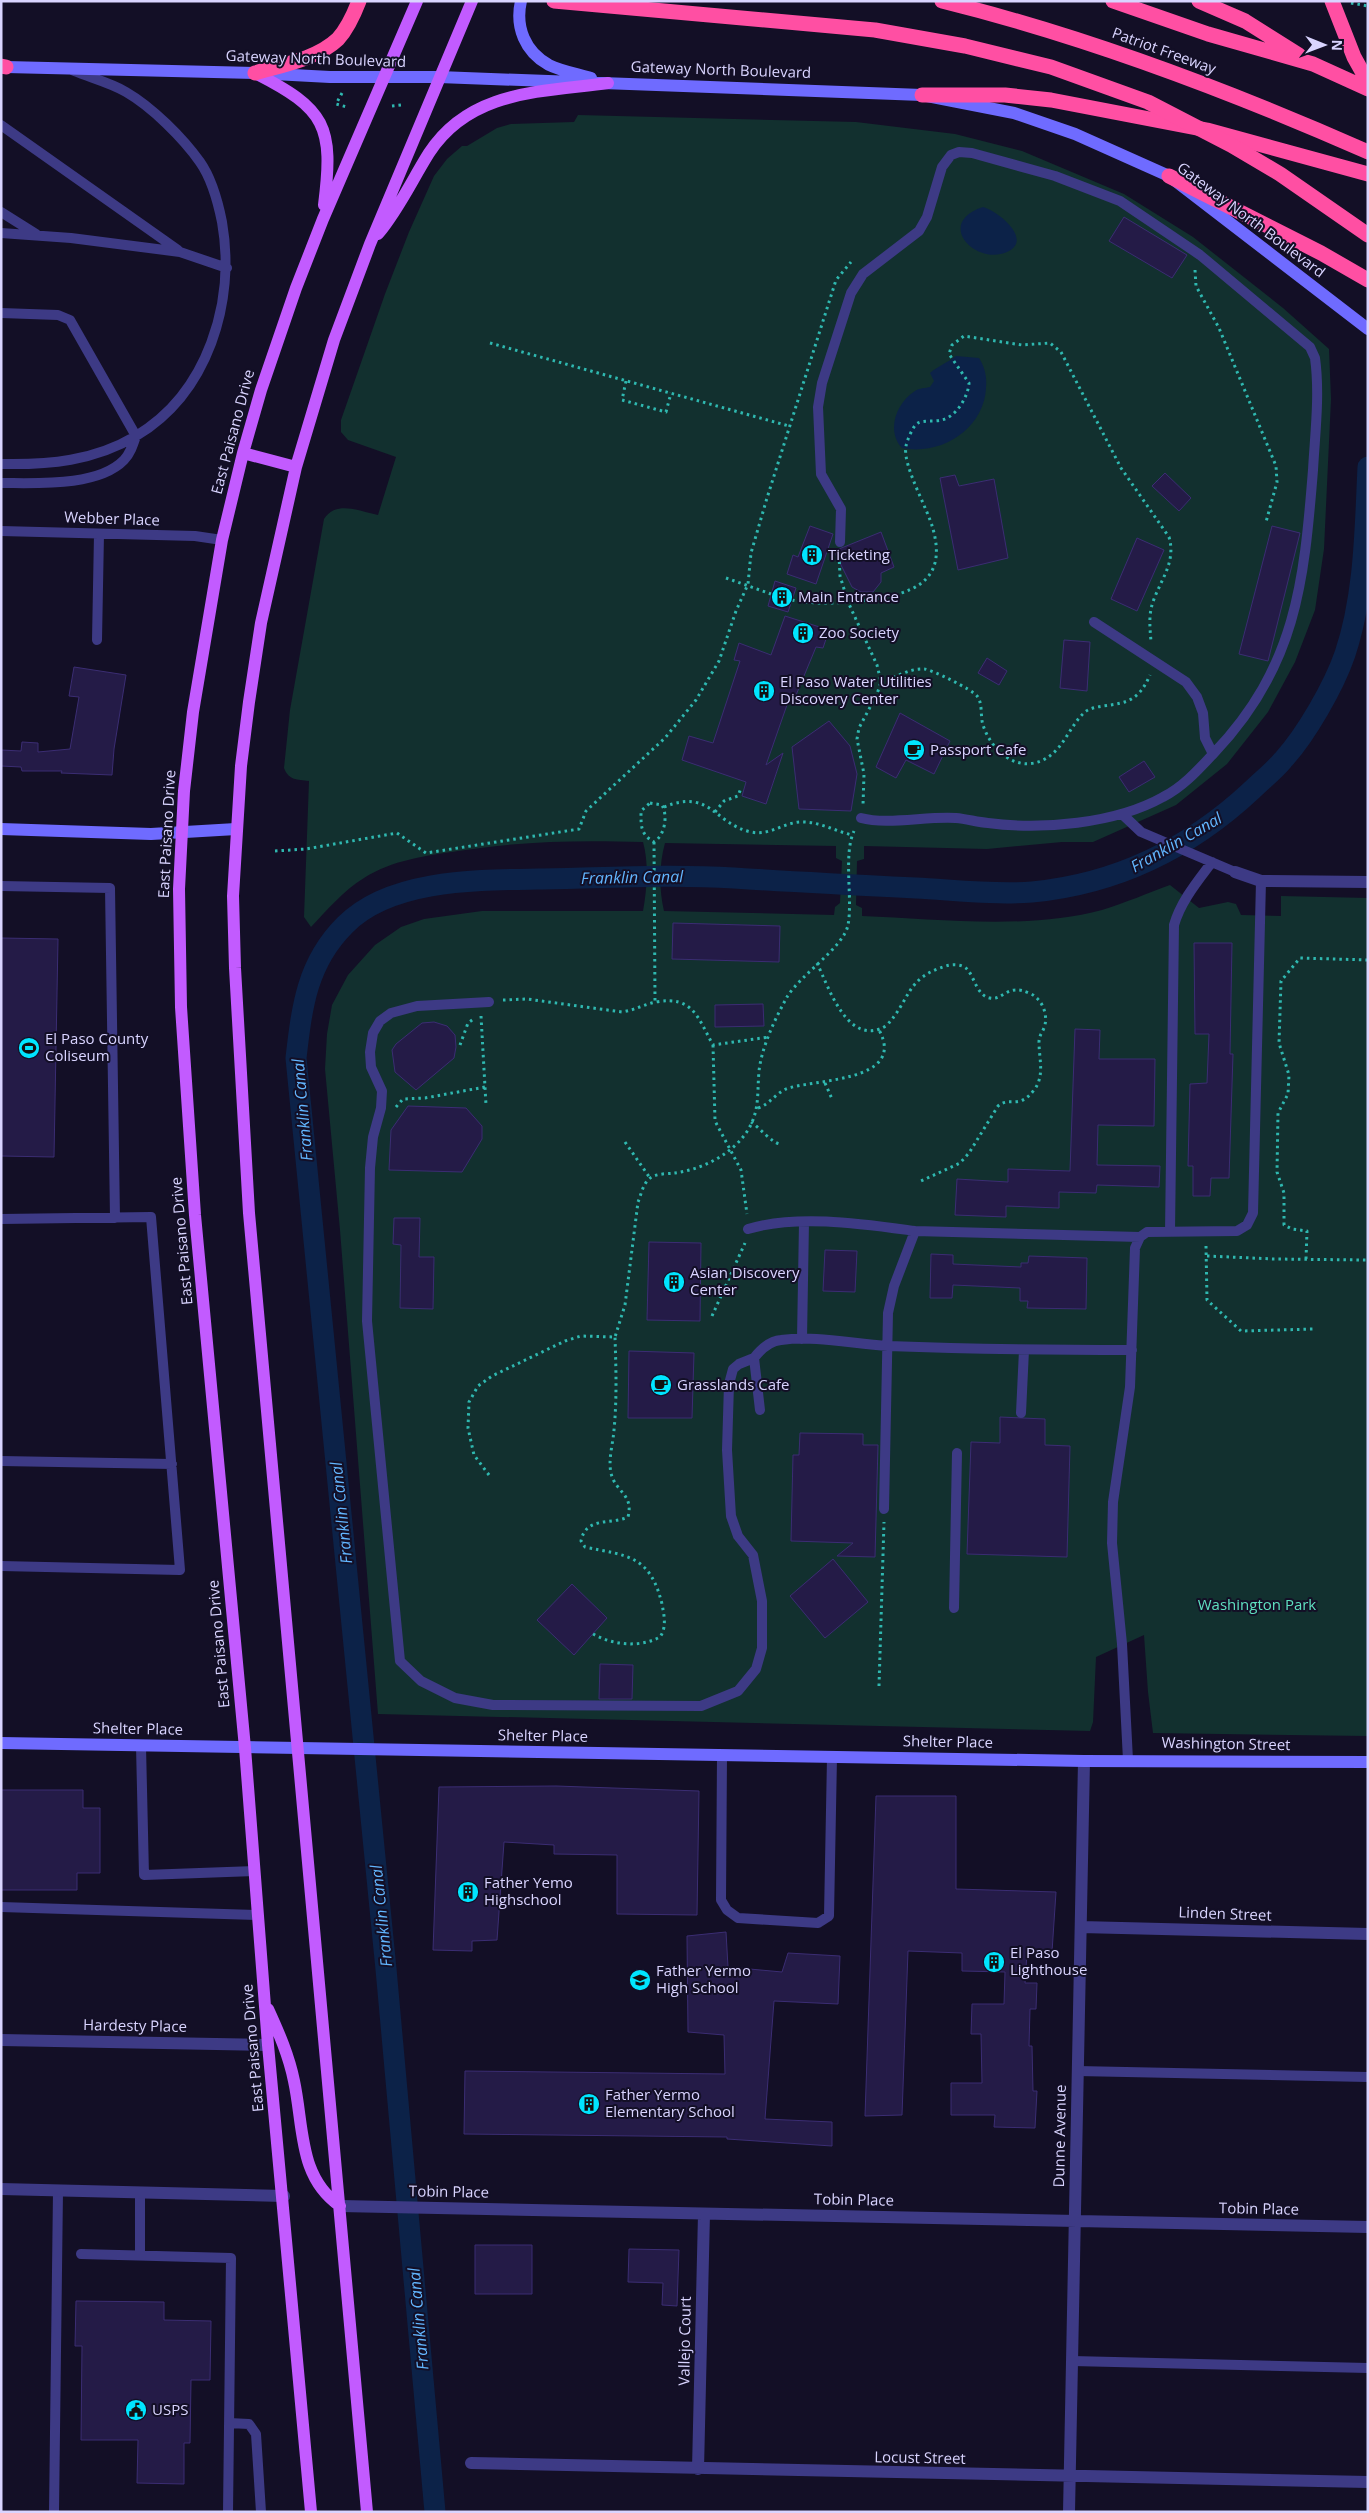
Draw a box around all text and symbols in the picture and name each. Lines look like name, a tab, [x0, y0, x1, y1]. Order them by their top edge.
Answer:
north arrow	[1299, 20, 1349, 70]
street label: Patriot Freeway	[1110, 22, 1219, 78]
text: N	[1328, 39, 1347, 51]
street label: Gateway North Boulevard	[225, 45, 407, 71]
street label: Gateway North Boulevard	[630, 56, 812, 82]
street label: Gateway North Boulevard	[1173, 157, 1330, 282]
street label: East Paisano Drive	[206, 367, 258, 496]
street label: Webber Place	[64, 506, 160, 530]
building icon: Ticketing	[800, 543, 824, 567]
place label: Ticketing	[828, 544, 890, 564]
building icon: Main Entrance	[770, 585, 794, 609]
place label: Main Entrance	[798, 586, 899, 606]
building icon: Zoo Society	[791, 621, 815, 645]
place label: Zoo Society	[819, 622, 900, 642]
place label: El Paso Water Utilities Discovery Center	[780, 671, 932, 708]
building icon: El Paso Water Utilities Discovery Center	[752, 679, 776, 703]
cafe icon: Passport Cafe	[902, 738, 926, 762]
place label: Passport Cafe	[930, 739, 1026, 759]
street label: East Paisano Drive	[153, 769, 179, 899]
water label: Franklin Canal	[1126, 806, 1227, 877]
water label: Franklin Canal	[581, 865, 684, 889]
place label: El Paso County Coliseum	[45, 1028, 149, 1065]
sports icon: El Paso County Coliseum	[17, 1036, 41, 1060]
water label: Franklin Canal	[287, 1057, 317, 1162]
street label: East Paisano Drive	[165, 1176, 197, 1306]
place label: Asian Discovery Center	[690, 1262, 800, 1299]
building icon: Asian Discovery Center	[662, 1270, 686, 1294]
cafe icon: Grasslands Cafe	[649, 1373, 673, 1397]
place label: Grasslands Cafe	[677, 1374, 789, 1394]
water label: Franklin Canal	[325, 1460, 357, 1565]
street label: East Paisano Drive	[202, 1579, 234, 1709]
park label: Washington Park	[1198, 1594, 1316, 1614]
street label: Shelter Place	[93, 1717, 183, 1739]
street label: Shelter Place	[498, 1724, 588, 1746]
street label: Shelter Place	[903, 1730, 993, 1752]
street label: Washington Street	[1161, 1732, 1291, 1754]
water label: Franklin Canal	[365, 1863, 397, 1968]
place label: Father Yemo Highschool	[484, 1872, 573, 1909]
building icon: Father Yemo Highschool	[456, 1880, 480, 1904]
street label: Linden Street	[1178, 1901, 1272, 1925]
place label: El Paso Lighthouse	[1010, 1942, 1087, 1979]
building icon: El Paso Lighthouse	[982, 1950, 1006, 1974]
place label: Father Yermo High School	[656, 1960, 751, 1997]
school or university icon: Father Yermo High School	[628, 1968, 652, 1992]
street label: East Paisano Drive	[236, 1983, 268, 2113]
street label: Hardesty Place	[83, 2014, 187, 2036]
place label: Father Yermo Elementary School	[605, 2084, 735, 2121]
street label: Dunne Avenue	[1048, 2084, 1070, 2188]
building icon: Father Yermo Elementary School	[577, 2092, 601, 2116]
street label: Tobin Place	[409, 2180, 489, 2202]
street label: Tobin Place	[814, 2188, 894, 2210]
street label: Tobin Place	[1219, 2197, 1299, 2219]
water label: Franklin Canal	[403, 2266, 433, 2371]
street label: Vallejo Court	[673, 2296, 695, 2386]
public building icon: USPS	[124, 2398, 148, 2422]
place label: USPS	[152, 2399, 188, 2419]
street label: Locust Street	[874, 2446, 966, 2468]

